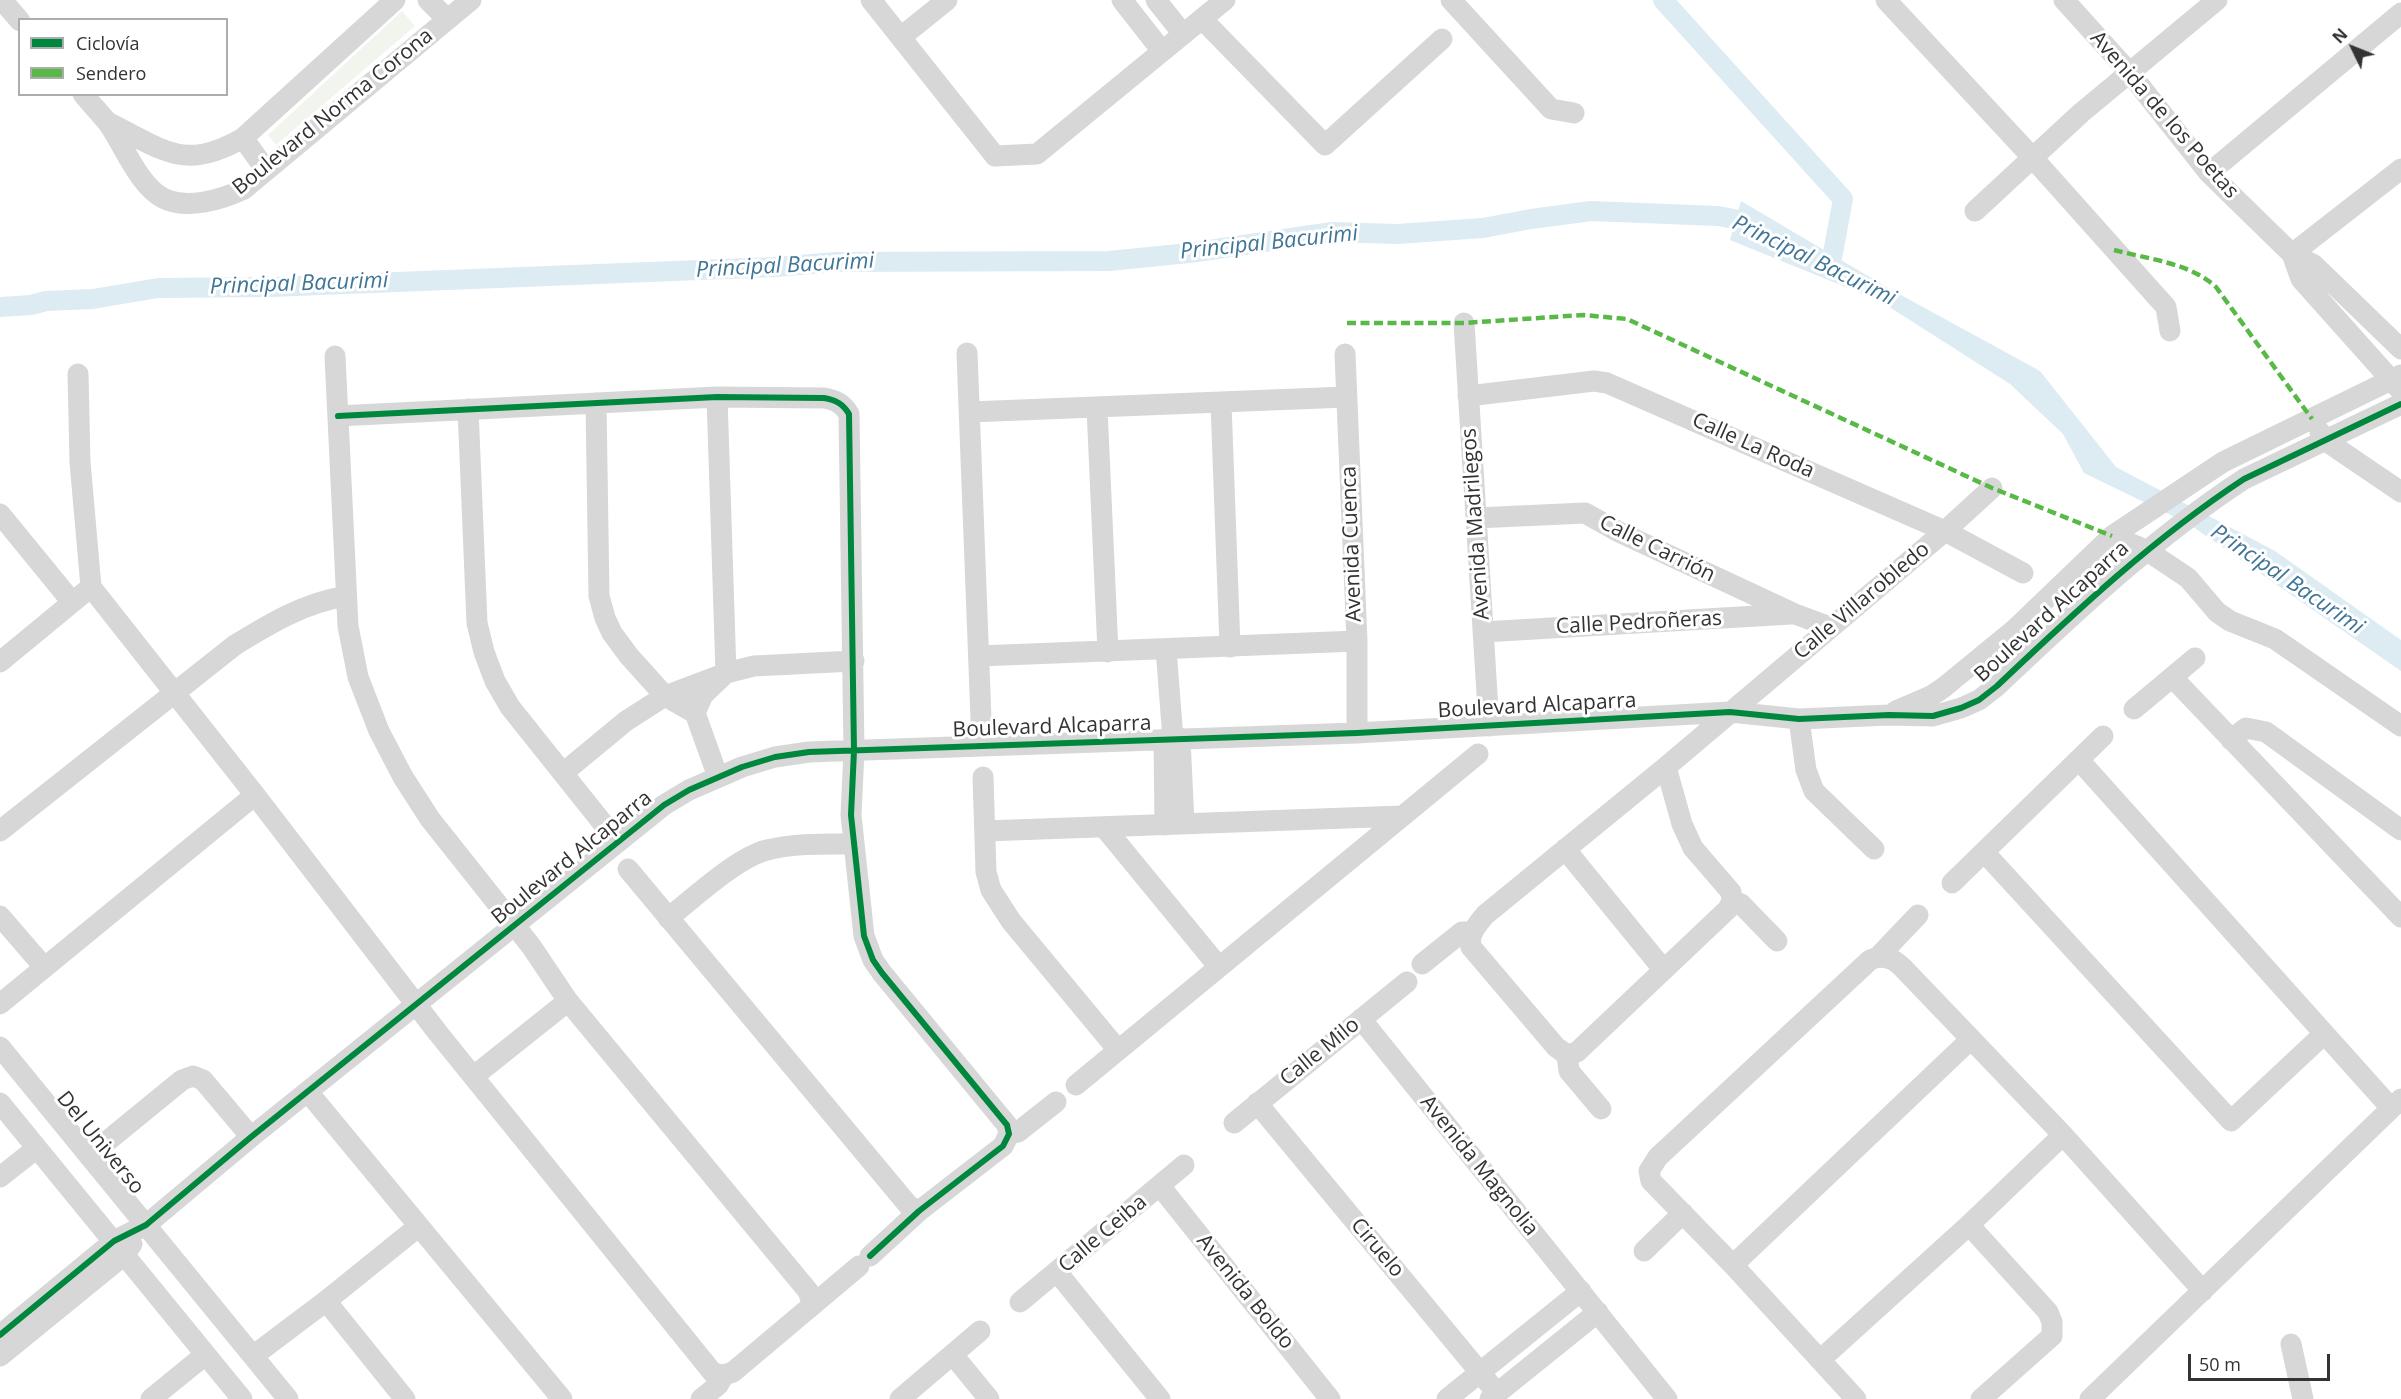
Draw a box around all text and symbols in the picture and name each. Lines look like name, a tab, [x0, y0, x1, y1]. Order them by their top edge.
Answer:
legend	[18, 18, 228, 96]
north arrow	[2323, 18, 2383, 78]
street label: Boulevard Norma Corona	[228, 23, 438, 201]
text: N	[2327, 23, 2352, 48]
street label: Avenida de los Poetas	[2084, 26, 2244, 204]
text: Ciclovía	[76, 31, 139, 55]
text: Sendero	[76, 61, 146, 85]
water label: Principal Bacurimi	[1728, 210, 1900, 312]
water label: Principal Bacurimi	[1179, 221, 1359, 265]
water label: Principal Bacurimi	[695, 248, 875, 284]
water label: Principal Bacurimi	[209, 268, 389, 300]
street label: Calle La Roda	[1688, 408, 1818, 484]
street label: Avenida Madrilegos	[1457, 427, 1495, 621]
street label: Avenida Cuenca	[1337, 465, 1367, 623]
street label: Calle Carrión	[1595, 510, 1719, 588]
water label: Principal Bacurimi	[2206, 519, 2368, 641]
street label: Boulevard Alcaparra	[1970, 536, 2134, 688]
street label: Calle Villarobledo	[1789, 537, 1935, 665]
street label: Calle Pedroñeras	[1555, 606, 1723, 640]
street label: Boulevard Alcaparra	[1437, 688, 1637, 724]
street label: Boulevard Alcaparra	[952, 711, 1152, 743]
street label: Boulevard Alcaparra	[487, 786, 657, 930]
street label: Calle Milo	[1275, 1012, 1365, 1092]
street label: Del Universo	[51, 1087, 149, 1199]
street label: Avenida Magnolia	[1415, 1091, 1543, 1241]
street label: Calle Ceiba	[1054, 1190, 1152, 1278]
street label: Ciruelo	[1345, 1213, 1409, 1283]
street label: Avenida Boldo	[1191, 1229, 1299, 1355]
scale bar	[2191, 1342, 2334, 1380]
text: 50 m	[2199, 1352, 2241, 1376]

